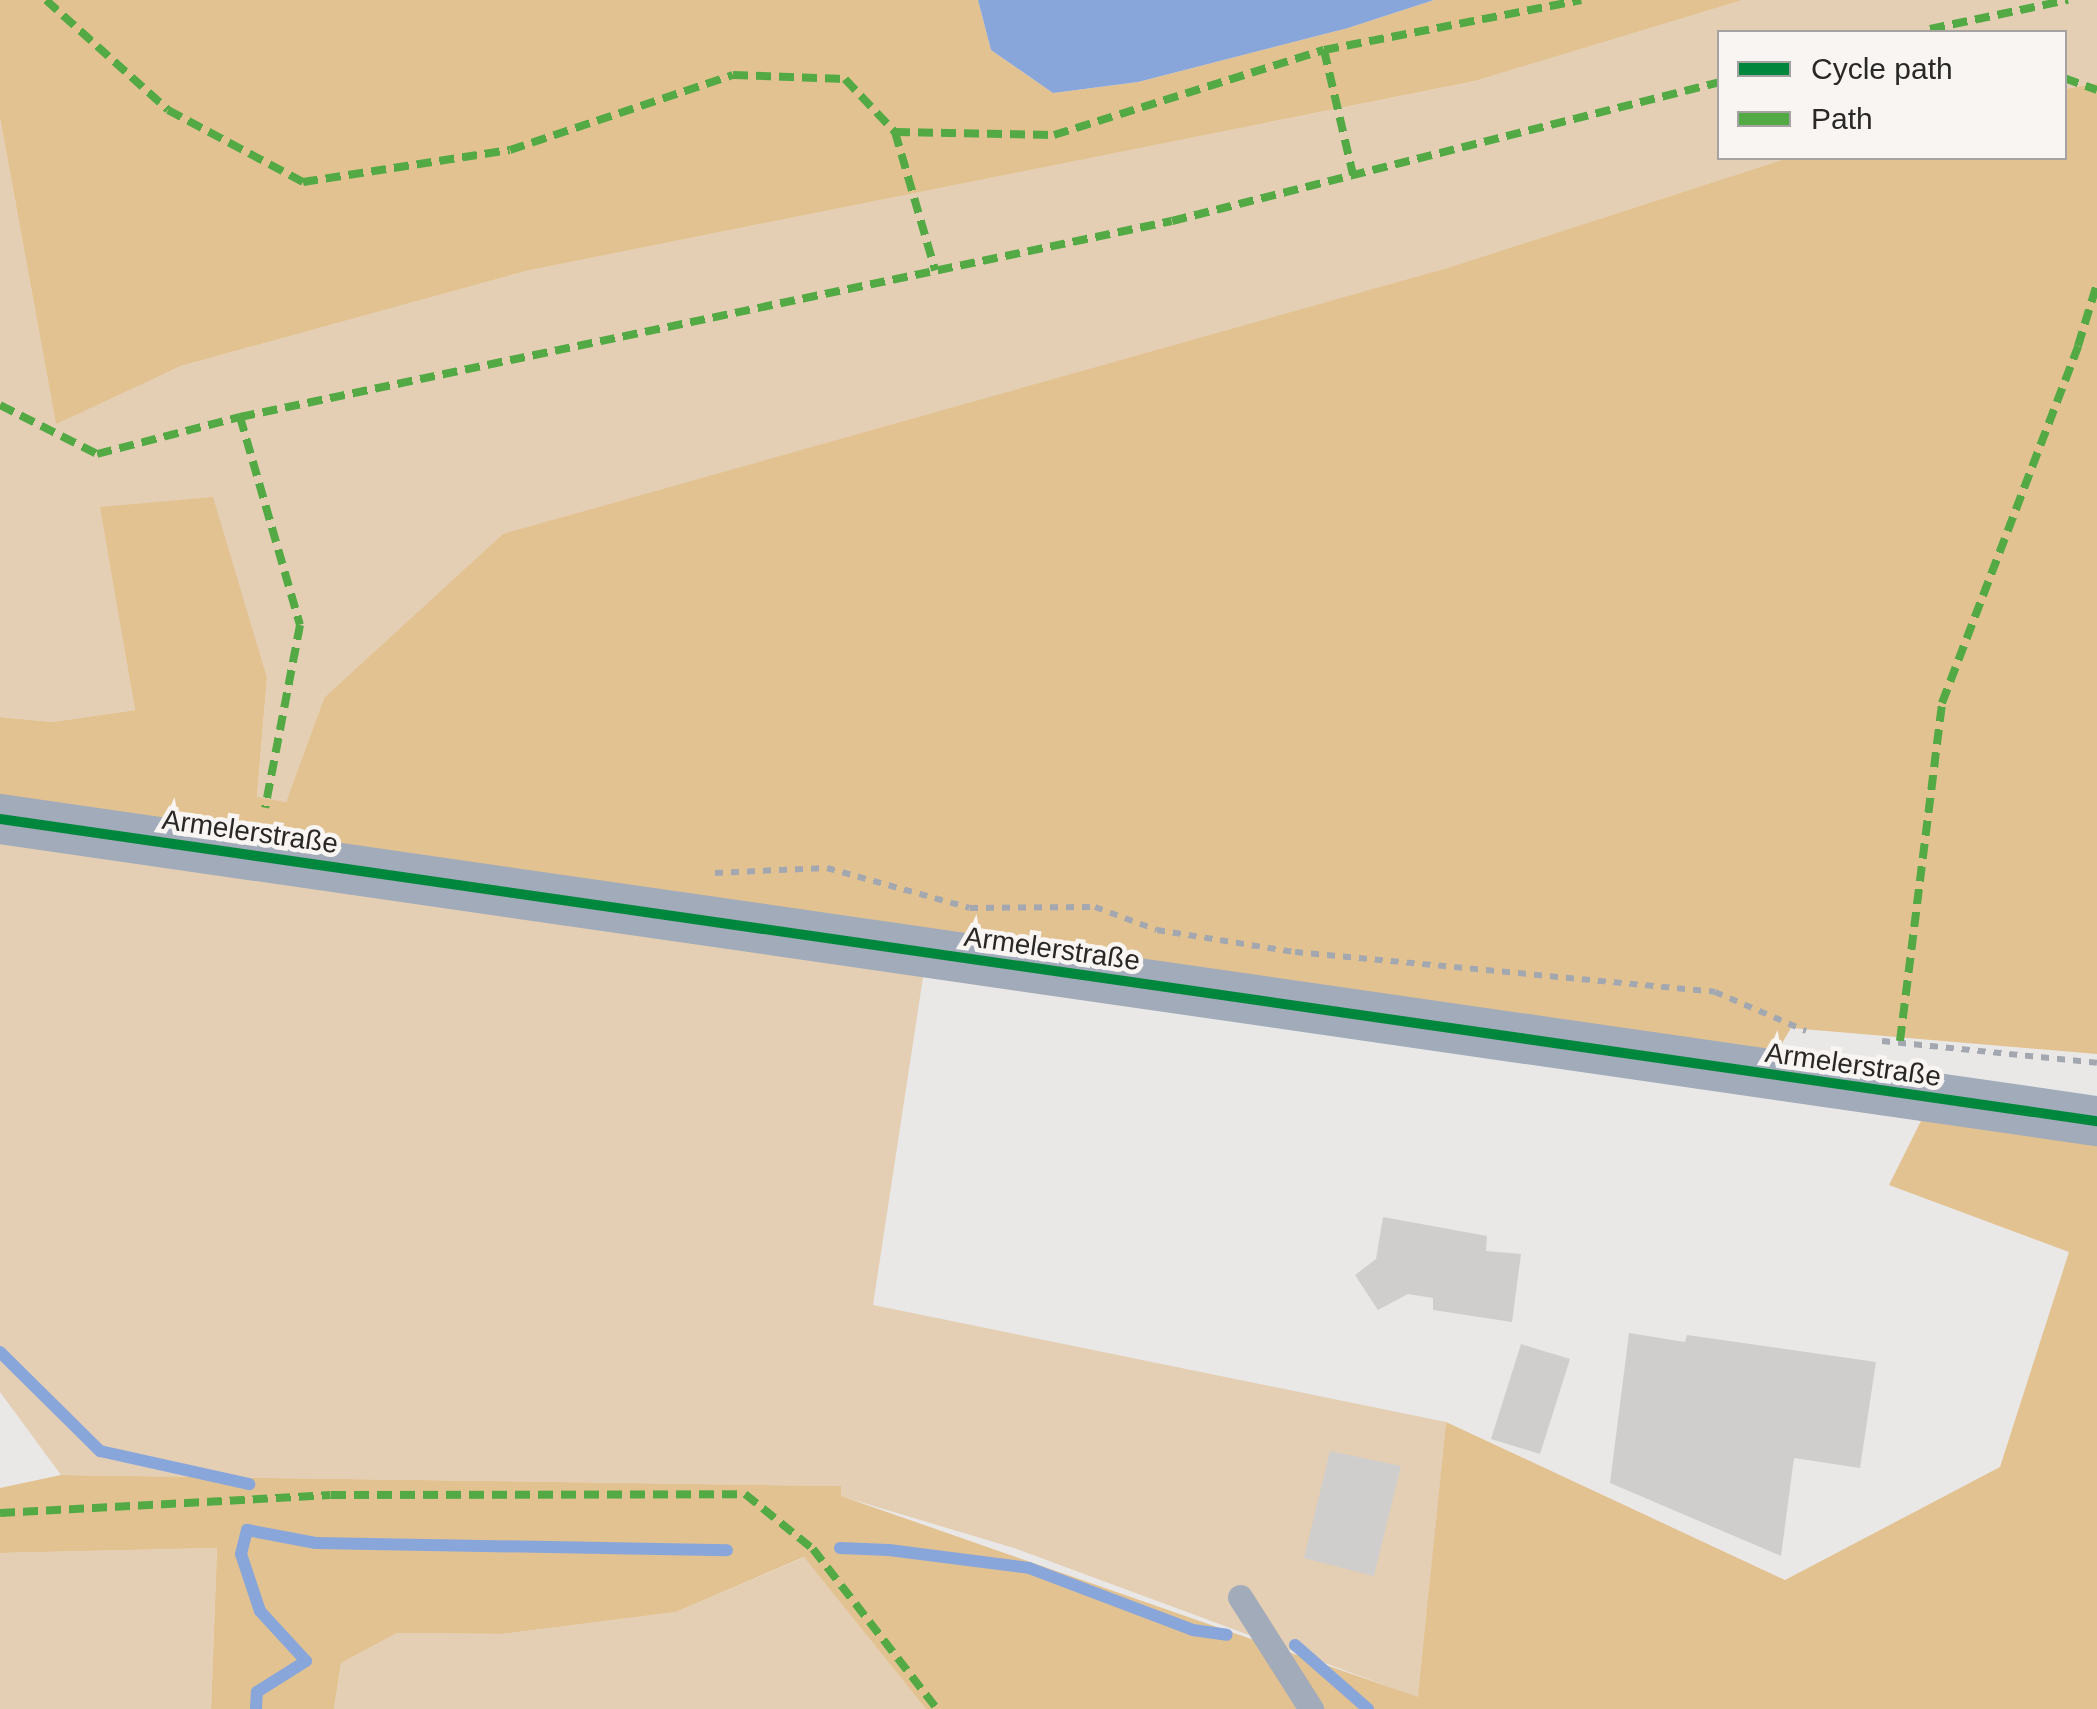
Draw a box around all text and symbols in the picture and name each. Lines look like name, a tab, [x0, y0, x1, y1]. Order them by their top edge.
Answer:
legend	[1717, 30, 2067, 160]
text: Cycle path	[1811, 52, 1953, 85]
text: Path	[1811, 102, 1873, 135]
street label: Armelerstraße	[160, 803, 340, 861]
street label: Armelerstraße	[962, 920, 1142, 978]
street label: Armelerstraße	[1763, 1036, 1943, 1094]

